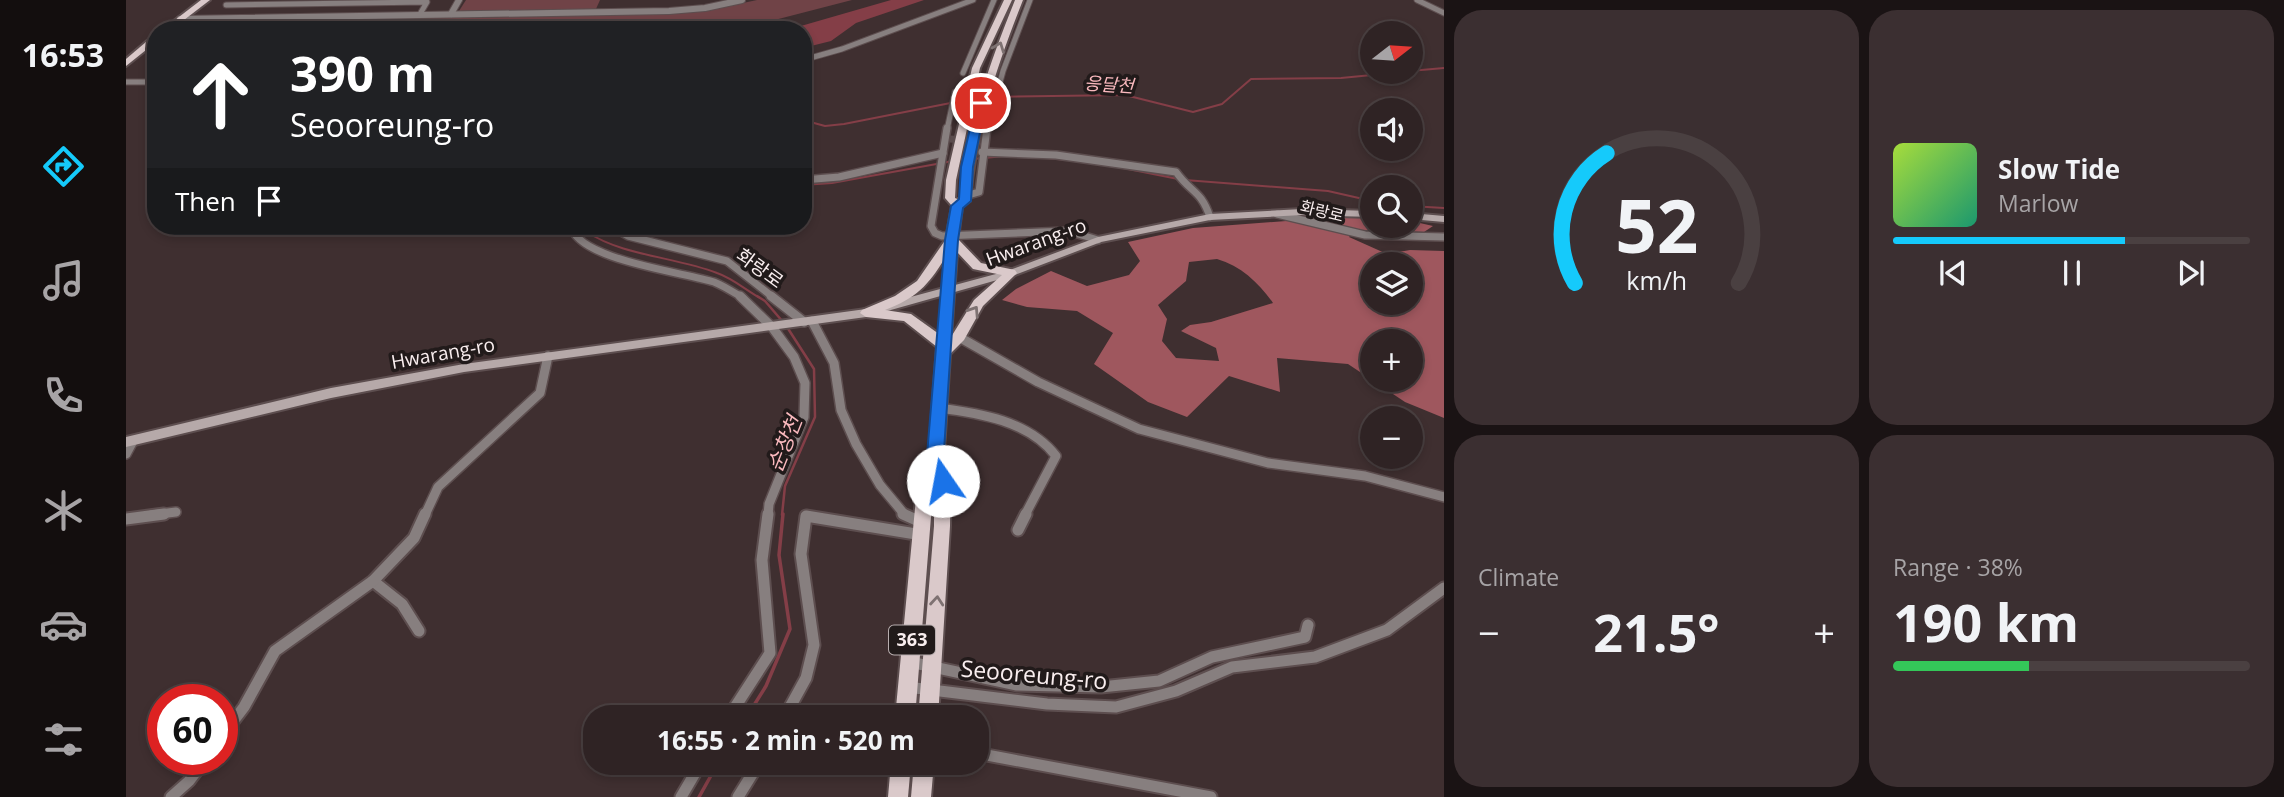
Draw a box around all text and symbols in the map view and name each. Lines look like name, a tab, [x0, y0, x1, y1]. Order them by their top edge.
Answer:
north arrow	[1360, 21, 1423, 84]
map controls	[1360, 21, 1423, 469]
text: 16:53	[22, 33, 104, 76]
text: 390 m	[290, 40, 435, 106]
one-way arrow	[991, 41, 1005, 53]
icon: ahead	[175, 49, 266, 140]
water label: 응달천	[1083, 70, 1137, 98]
pin	[951, 73, 1011, 133]
icon: arrive	[962, 84, 1000, 122]
button: sound	[1360, 98, 1423, 161]
text: Seooreung-ro	[290, 103, 494, 146]
icon: directions	[39, 142, 88, 191]
text: Slow Tide	[1998, 151, 2120, 187]
button: search	[1360, 175, 1423, 238]
text: 52	[1615, 176, 1698, 275]
icon: arrive	[250, 182, 288, 220]
text: Then	[175, 183, 236, 219]
text: Marlow	[1998, 187, 2078, 219]
street label: 화랑로	[1298, 195, 1346, 227]
street label: Hwarang-ro	[982, 212, 1090, 272]
street label: 화랑로	[731, 242, 789, 294]
button: layers	[1360, 252, 1423, 315]
icon: previous	[1934, 254, 1972, 292]
icon: pause	[2053, 254, 2091, 292]
icon: next	[2172, 254, 2210, 292]
icon: music	[39, 256, 88, 305]
text: km/h	[1626, 263, 1687, 297]
one-way arrow	[966, 306, 979, 319]
button: +	[1360, 329, 1423, 392]
street label: Hwarang-ro	[389, 331, 497, 375]
icon: phone	[39, 371, 88, 420]
button: −	[1360, 406, 1423, 469]
water label: 순창천	[760, 409, 809, 476]
position arrow	[906, 444, 980, 518]
icon: climate	[39, 486, 88, 535]
text: Range · 38%	[1893, 551, 2023, 583]
text: Climate	[1478, 561, 1559, 593]
text: 190 km	[1893, 586, 2079, 657]
one-way arrow	[929, 595, 944, 606]
text: 21.5°	[1593, 596, 1720, 667]
icon: car	[39, 600, 88, 649]
text: −	[1478, 606, 1500, 658]
text: +	[1813, 606, 1835, 658]
road number: 363	[889, 626, 935, 654]
street label: Seooreung-ro	[960, 652, 1109, 696]
speed limit sign: 60	[147, 684, 238, 775]
icon: filters	[39, 715, 88, 764]
text: 16:55 · 2 min · 520 m	[657, 722, 915, 758]

